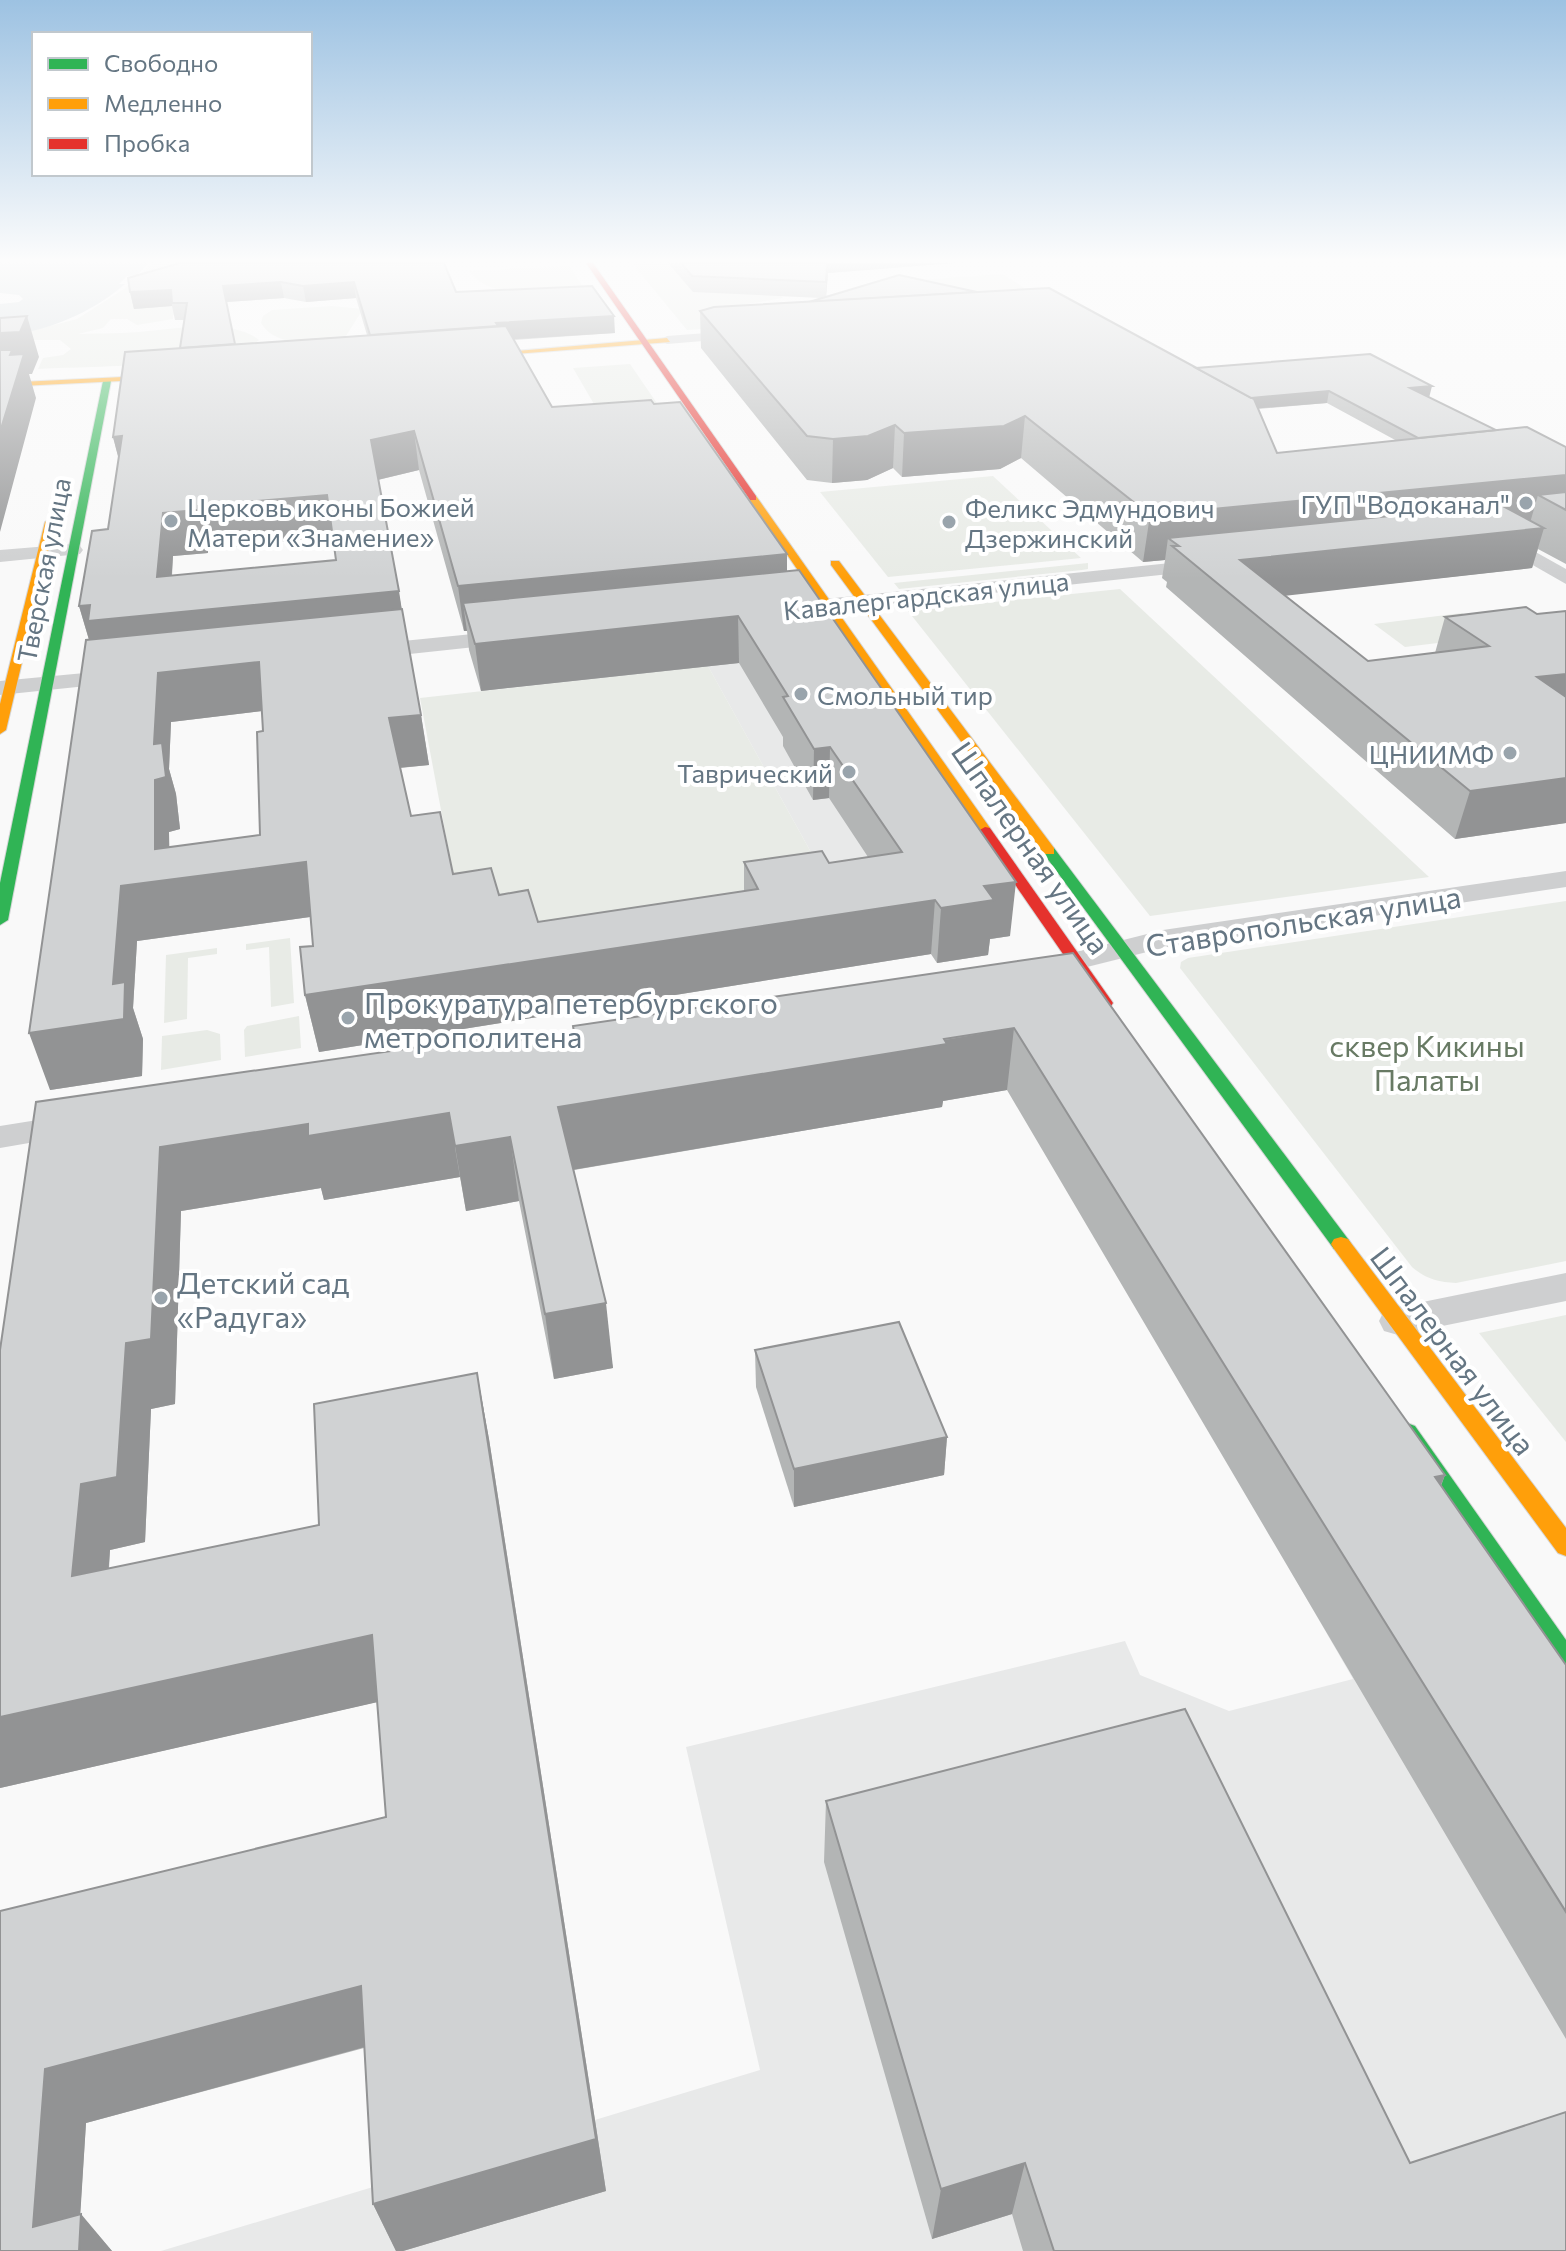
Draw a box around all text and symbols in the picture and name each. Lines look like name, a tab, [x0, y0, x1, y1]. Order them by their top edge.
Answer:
legend	[32, 32, 312, 176]
text: Свободно	[104, 48, 218, 77]
text: Медленно	[104, 88, 222, 117]
text: Пробка	[104, 128, 190, 157]
street label: Тверская улица	[10, 475, 76, 665]
place label: ГУП "Водоканал"	[1300, 488, 1510, 519]
place label: Церковь иконы Божией Матери «Знамение»	[187, 491, 475, 552]
place label: Феликс Эдмундович Дзержинский	[965, 492, 1215, 553]
marker: ГУП "Водоканал"	[1517, 494, 1535, 512]
marker: Церковь иконы Божией Матери «Знамение»	[162, 512, 180, 530]
marker: Феликс Эдмундович Дзержинский	[940, 513, 958, 531]
street label: Кавалергардская улица	[781, 565, 1071, 625]
place label: Смольный тир	[817, 679, 993, 710]
marker: Смольный тир	[792, 685, 810, 703]
street label: Шпалерная улица	[945, 734, 1119, 960]
place label: ЦНИИМФ	[1369, 738, 1494, 769]
marker: ЦНИИМФ	[1501, 744, 1519, 762]
place label: Таврический	[677, 757, 833, 788]
marker: Таврический	[840, 763, 858, 781]
street label: Ставропольская улица	[1143, 877, 1463, 963]
place label: Прокуратура петербургского метрополитена	[364, 983, 778, 1054]
marker: Прокуратура петербургского метрополитена	[339, 1009, 357, 1027]
park label: сквер Кикины Палаты	[1329, 1026, 1525, 1097]
street label: Шпалерная улица	[1364, 1239, 1544, 1461]
place label: Детский сад «Радуга»	[177, 1263, 349, 1334]
marker: Детский сад «Радуга»	[152, 1289, 170, 1307]

